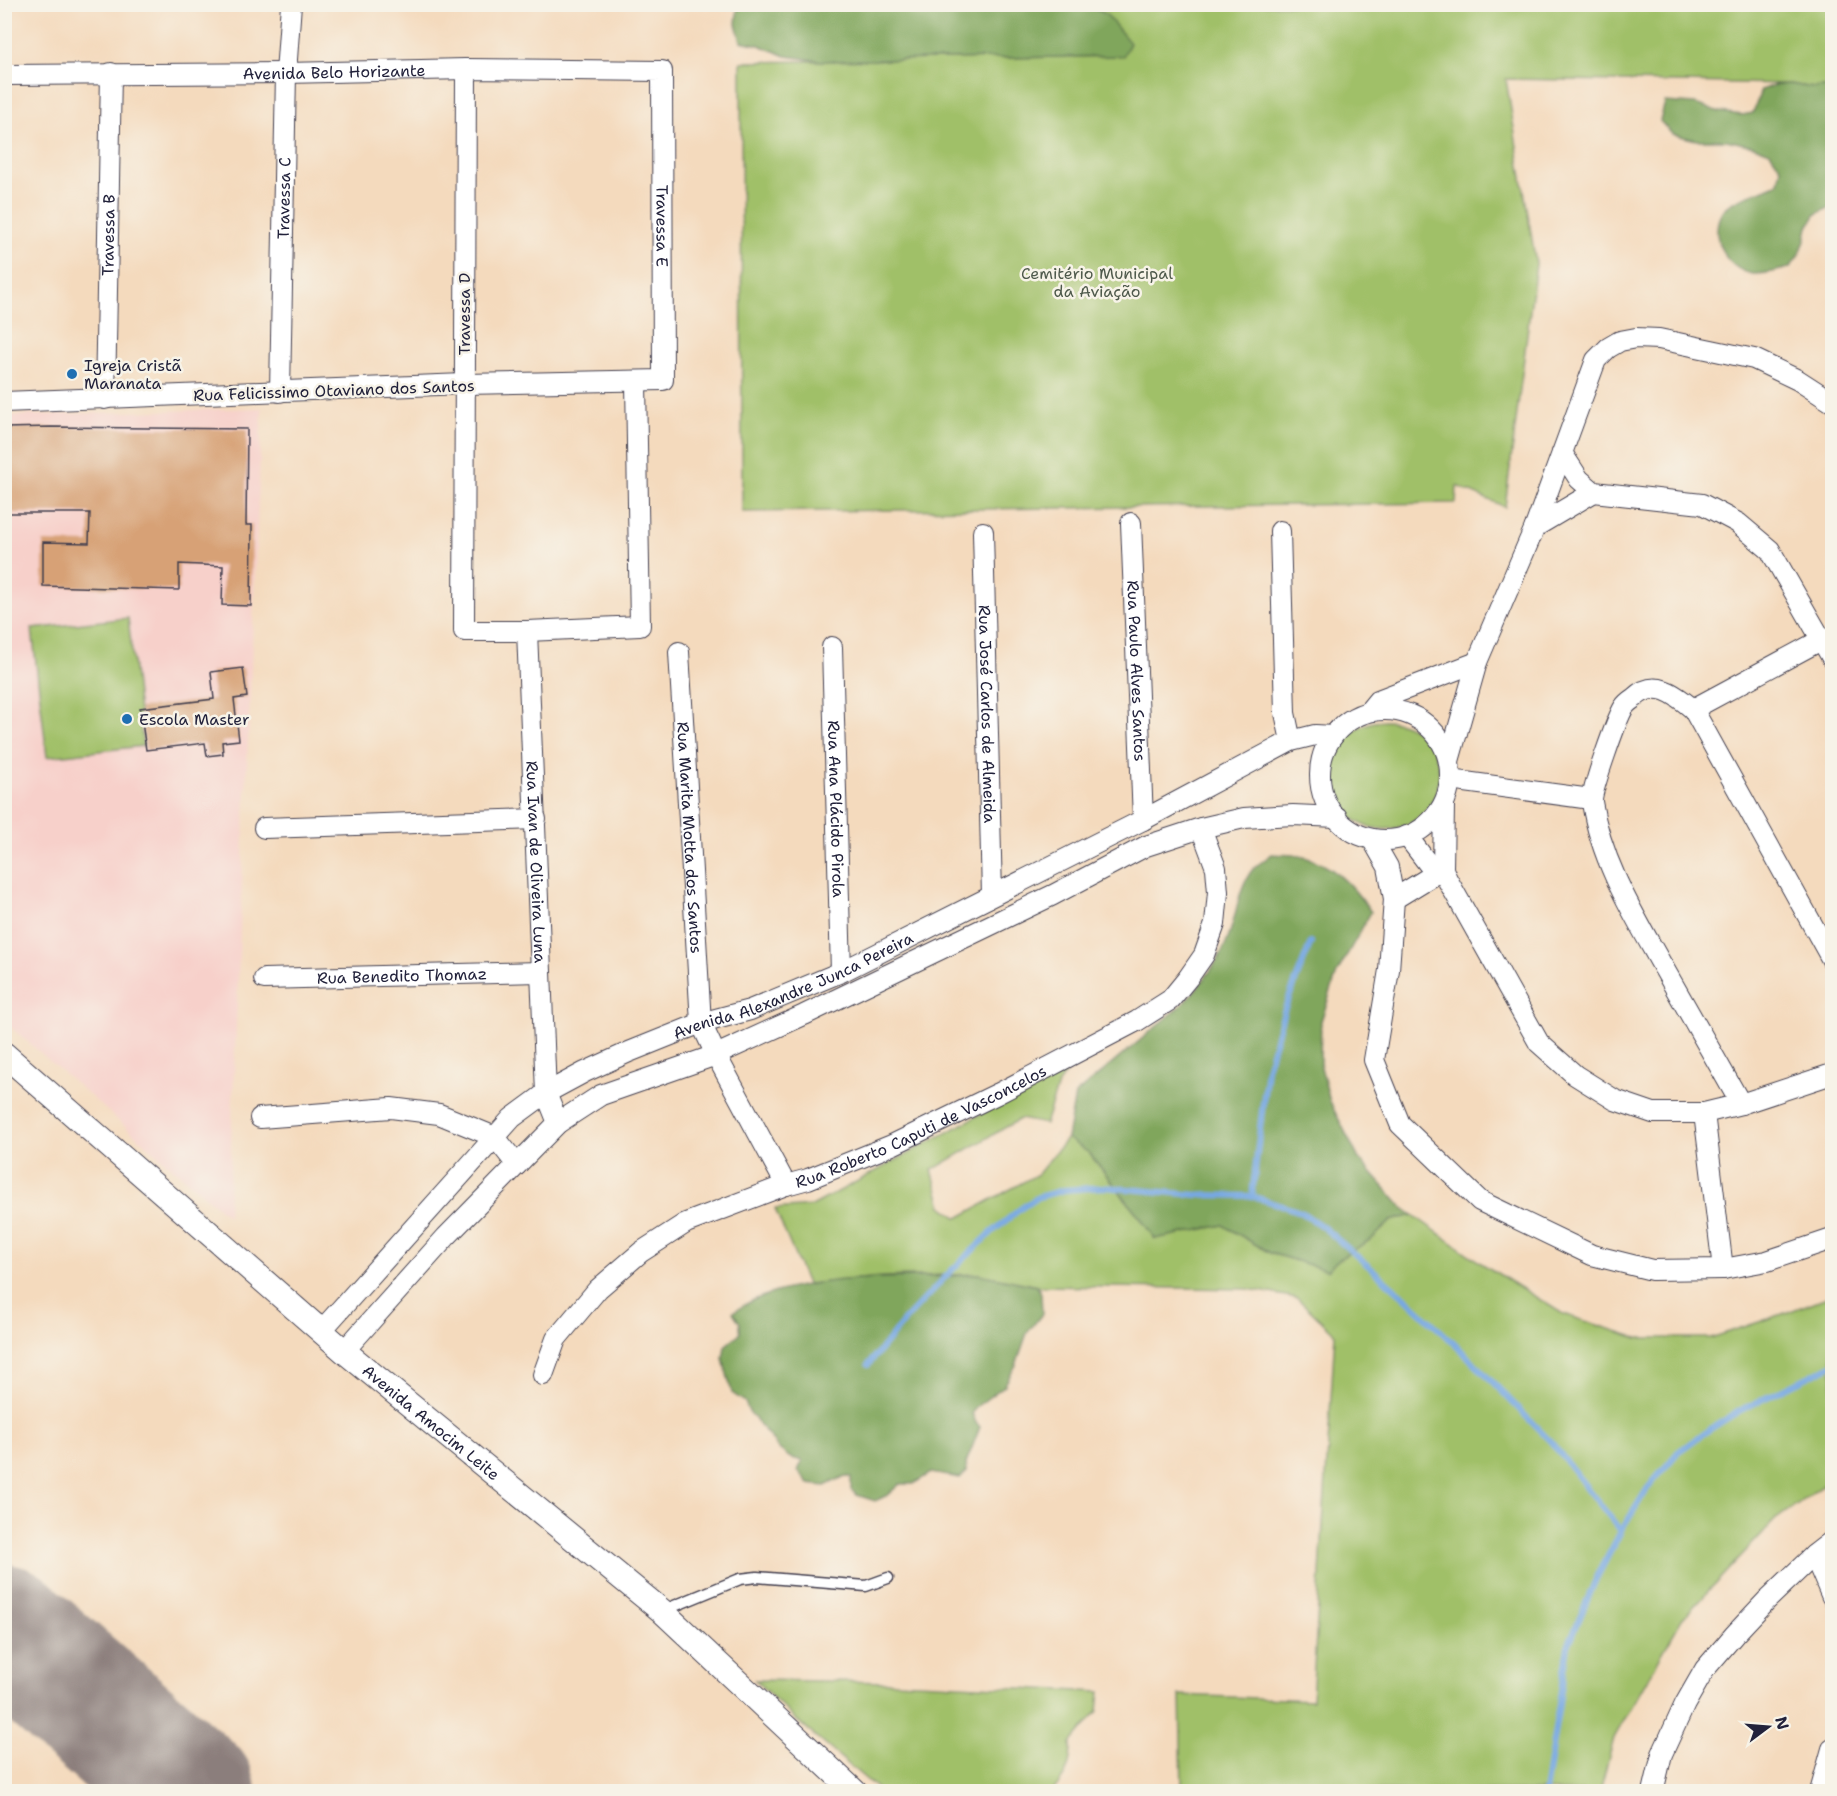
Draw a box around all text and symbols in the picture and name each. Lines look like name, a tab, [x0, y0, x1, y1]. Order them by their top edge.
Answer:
street label: Avenida Belo Horizante	[243, 60, 426, 84]
street label: Travessa C	[273, 157, 295, 239]
street label: Travessa E	[651, 185, 673, 267]
street label: Travessa B	[97, 194, 120, 276]
park label: Cemitério Municipal da Aviação	[1021, 263, 1173, 302]
street label: Travessa D	[454, 273, 475, 355]
place label: Igreja Cristã Maranata	[84, 355, 181, 394]
marker: Igreja Cristã Maranata	[65, 367, 79, 381]
street label: Rua Felicissimo Otaviano dos Santos	[193, 375, 475, 406]
street label: Rua Paulo Alves Santos	[1122, 580, 1151, 762]
street label: Rua José Carlos de Almeida	[974, 605, 1000, 823]
place label: Escola Master	[139, 709, 250, 730]
marker: Escola Master	[120, 712, 134, 726]
street label: Rua Ana Plácido Pirola	[823, 720, 849, 898]
street label: Rua Marita Motta dos Santos	[672, 721, 707, 954]
street label: Rua Ivan de Oliveira Luna	[521, 760, 551, 963]
street label: Avenida Alexandre Junca Pereira	[670, 928, 917, 1044]
street label: Rua Benedito Thomaz	[317, 963, 487, 989]
street label: Rua Roberto Caputi de Vasconcelos	[793, 1060, 1050, 1193]
street label: Avenida Amocim Leite	[358, 1360, 504, 1485]
north arrow	[1738, 1697, 1798, 1757]
text: N	[1770, 1714, 1794, 1732]

